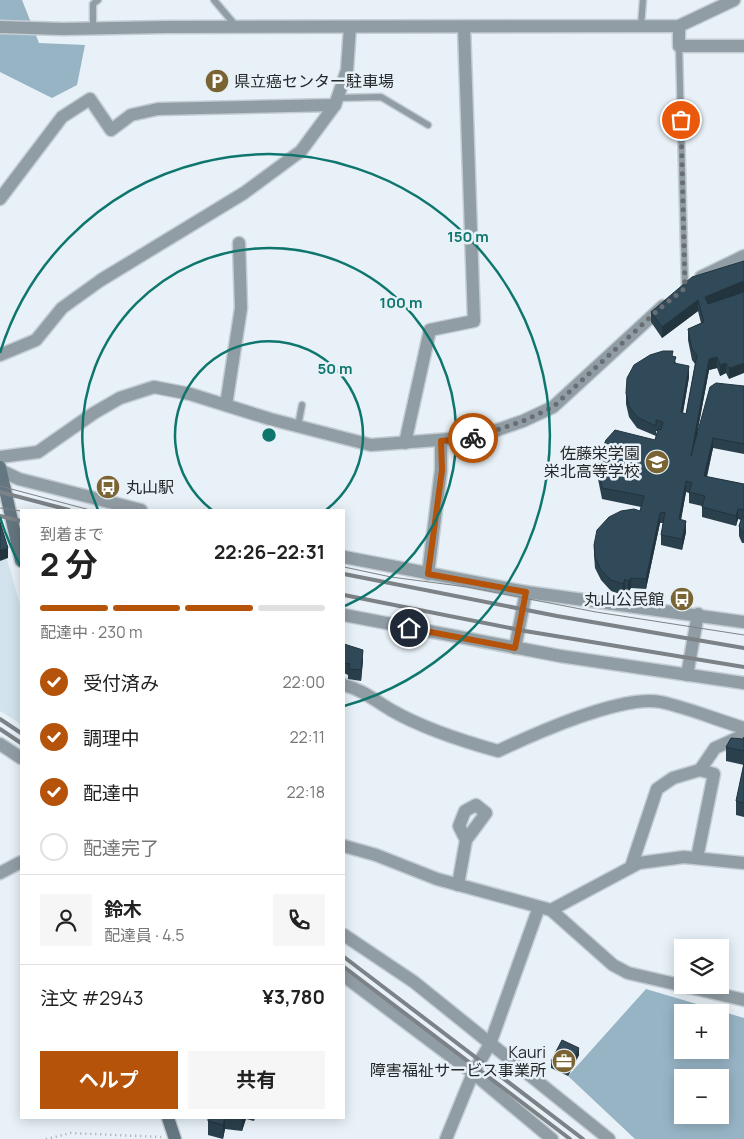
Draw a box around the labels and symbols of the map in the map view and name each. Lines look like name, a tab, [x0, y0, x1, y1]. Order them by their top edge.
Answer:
parking icon: 県立癌センター駐車場	[204, 68, 230, 94]
place label: 県立癌センター駐車場	[234, 70, 394, 92]
pin	[660, 99, 702, 141]
text: 150 m	[447, 226, 489, 247]
text: 100 m	[380, 292, 422, 313]
text: 50 m	[317, 358, 353, 379]
courier	[448, 413, 498, 463]
centre of rings	[260, 426, 278, 444]
place label: 佐藤栄学園 栄北高等学校	[544, 442, 640, 482]
school or university icon: 佐藤栄学園 栄北高等学校	[644, 449, 670, 475]
bus stop icon: 丸山駅	[95, 474, 121, 500]
place label: 丸山駅	[126, 476, 174, 498]
bus stop icon: 丸山公民館	[669, 586, 695, 612]
place label: 丸山公民館	[584, 588, 664, 610]
pin	[388, 607, 430, 649]
place label: Kauri 障害福祉サービス事業所	[370, 1041, 546, 1081]
office icon: Kauri 障害福祉サービス事業所	[551, 1048, 577, 1074]

